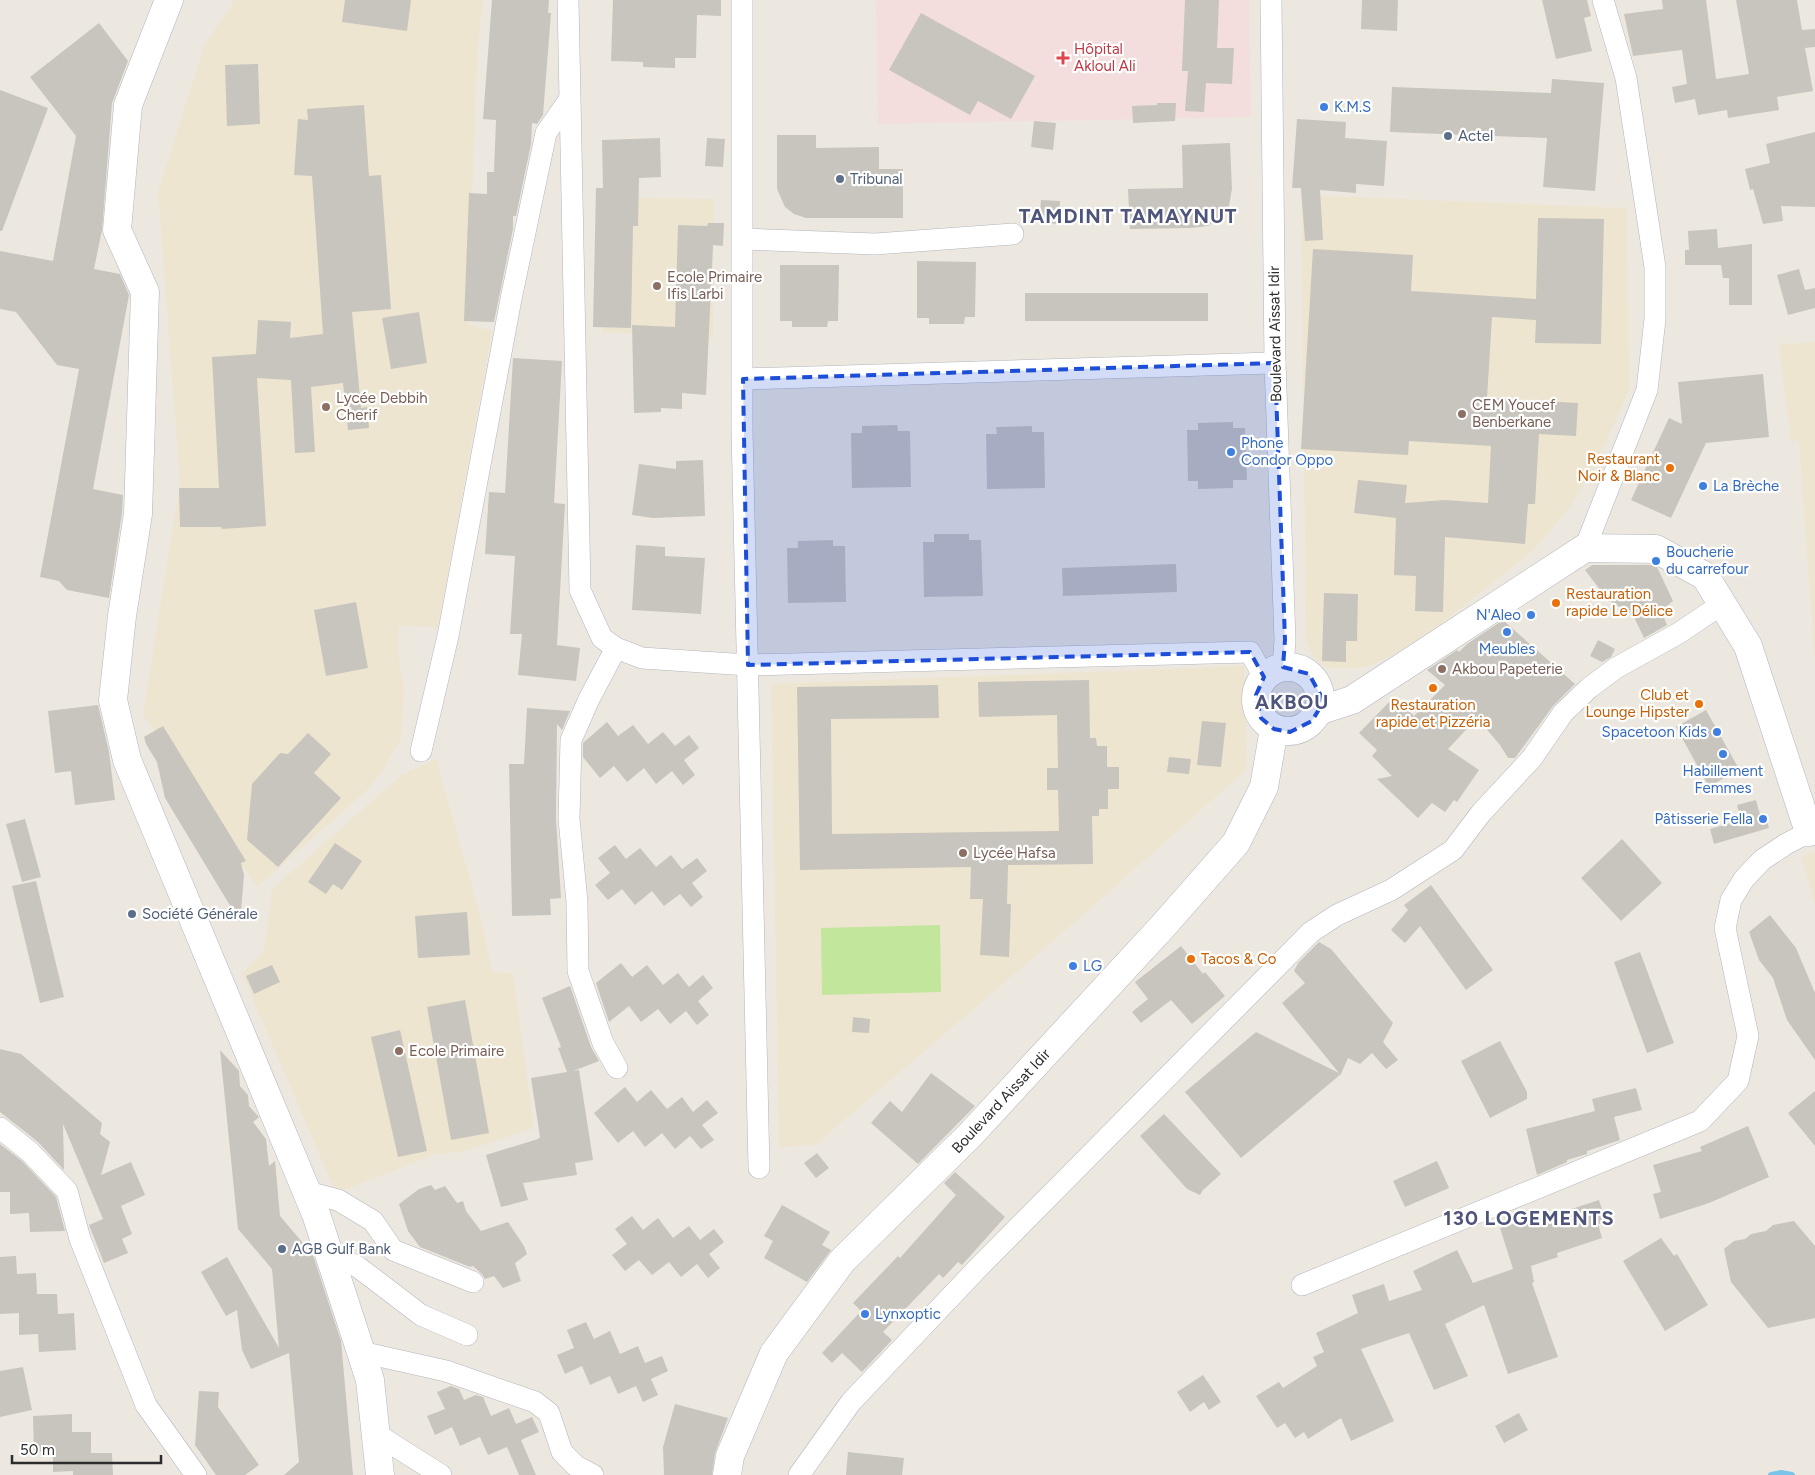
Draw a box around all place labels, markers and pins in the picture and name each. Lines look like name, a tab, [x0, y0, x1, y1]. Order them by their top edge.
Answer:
place label: Hôpital Akloul Ali	[1074, 40, 1136, 75]
marker: Hôpital Akloul Ali	[1056, 51, 1070, 65]
place label: K.M.S	[1334, 98, 1371, 116]
marker: K.M.S	[1318, 101, 1330, 113]
place label: Actel	[1458, 127, 1493, 145]
marker: Actel	[1442, 130, 1454, 142]
place label: Tribunal	[850, 170, 903, 188]
marker: Tribunal	[834, 173, 846, 185]
place label: Ecole Primaire Ifis Larbi	[667, 268, 762, 303]
marker: Ecole Primaire Ifis Larbi	[651, 280, 663, 292]
place label: Lycée Debbih Cherif	[336, 389, 428, 424]
place label: CEM Youcef Benberkane	[1472, 396, 1556, 431]
marker: Lycée Debbih Cherif	[320, 401, 332, 413]
marker: CEM Youcef Benberkane	[1456, 408, 1468, 420]
place label: Phone Condor Oppo	[1241, 434, 1334, 469]
marker: Phone Condor Oppo	[1225, 446, 1237, 458]
place label: Restaurant Noir & Blanc	[1577, 450, 1660, 485]
marker: Restaurant Noir & Blanc	[1664, 462, 1676, 474]
place label: La Brèche	[1713, 477, 1779, 495]
marker: La Brèche	[1697, 480, 1709, 492]
place label: Boucherie du carrefour	[1666, 543, 1749, 578]
marker: Boucherie du carrefour	[1650, 555, 1662, 567]
place label: Restauration rapide Le Délice	[1566, 585, 1673, 620]
marker: Restauration rapide Le Délice	[1550, 597, 1562, 609]
place label: N'Aleo	[1476, 606, 1521, 624]
marker: N'Aleo	[1525, 609, 1537, 621]
marker: Meubles	[1501, 626, 1513, 638]
place label: Meubles	[1479, 640, 1535, 658]
place label: Akbou Papeterie	[1452, 660, 1563, 678]
marker: Akbou Papeterie	[1436, 663, 1448, 675]
marker: Restauration rapide et Pizzéria	[1427, 682, 1439, 694]
place label: Club et Lounge Hipster	[1586, 686, 1689, 721]
place label: Restauration rapide et Pizzéria	[1376, 696, 1490, 731]
marker: Club et Lounge Hipster	[1693, 698, 1705, 710]
place label: Spacetoon Kids	[1601, 723, 1707, 741]
marker: Spacetoon Kids	[1711, 726, 1723, 738]
marker: Habillement Femmes	[1717, 748, 1729, 760]
place label: Habillement Femmes	[1683, 762, 1764, 797]
place label: Pâtisserie Fella	[1655, 810, 1753, 828]
marker: Pâtisserie Fella	[1757, 813, 1769, 825]
place label: Lycée Hafsa	[973, 844, 1056, 862]
marker: Lycée Hafsa	[957, 847, 969, 859]
place label: Société Générale	[142, 905, 258, 923]
marker: Société Générale	[126, 908, 138, 920]
place label: Tacos & Co	[1201, 950, 1277, 968]
marker: Tacos & Co	[1185, 953, 1197, 965]
place label: LG	[1083, 957, 1102, 975]
marker: LG	[1067, 960, 1079, 972]
place label: Ecole Primaire	[409, 1042, 504, 1060]
marker: Ecole Primaire	[393, 1045, 405, 1057]
place label: AGB Gulf Bank	[292, 1240, 392, 1258]
marker: AGB Gulf Bank	[276, 1243, 288, 1255]
place label: Lynxoptic	[875, 1305, 941, 1323]
marker: Lynxoptic	[859, 1308, 871, 1320]

